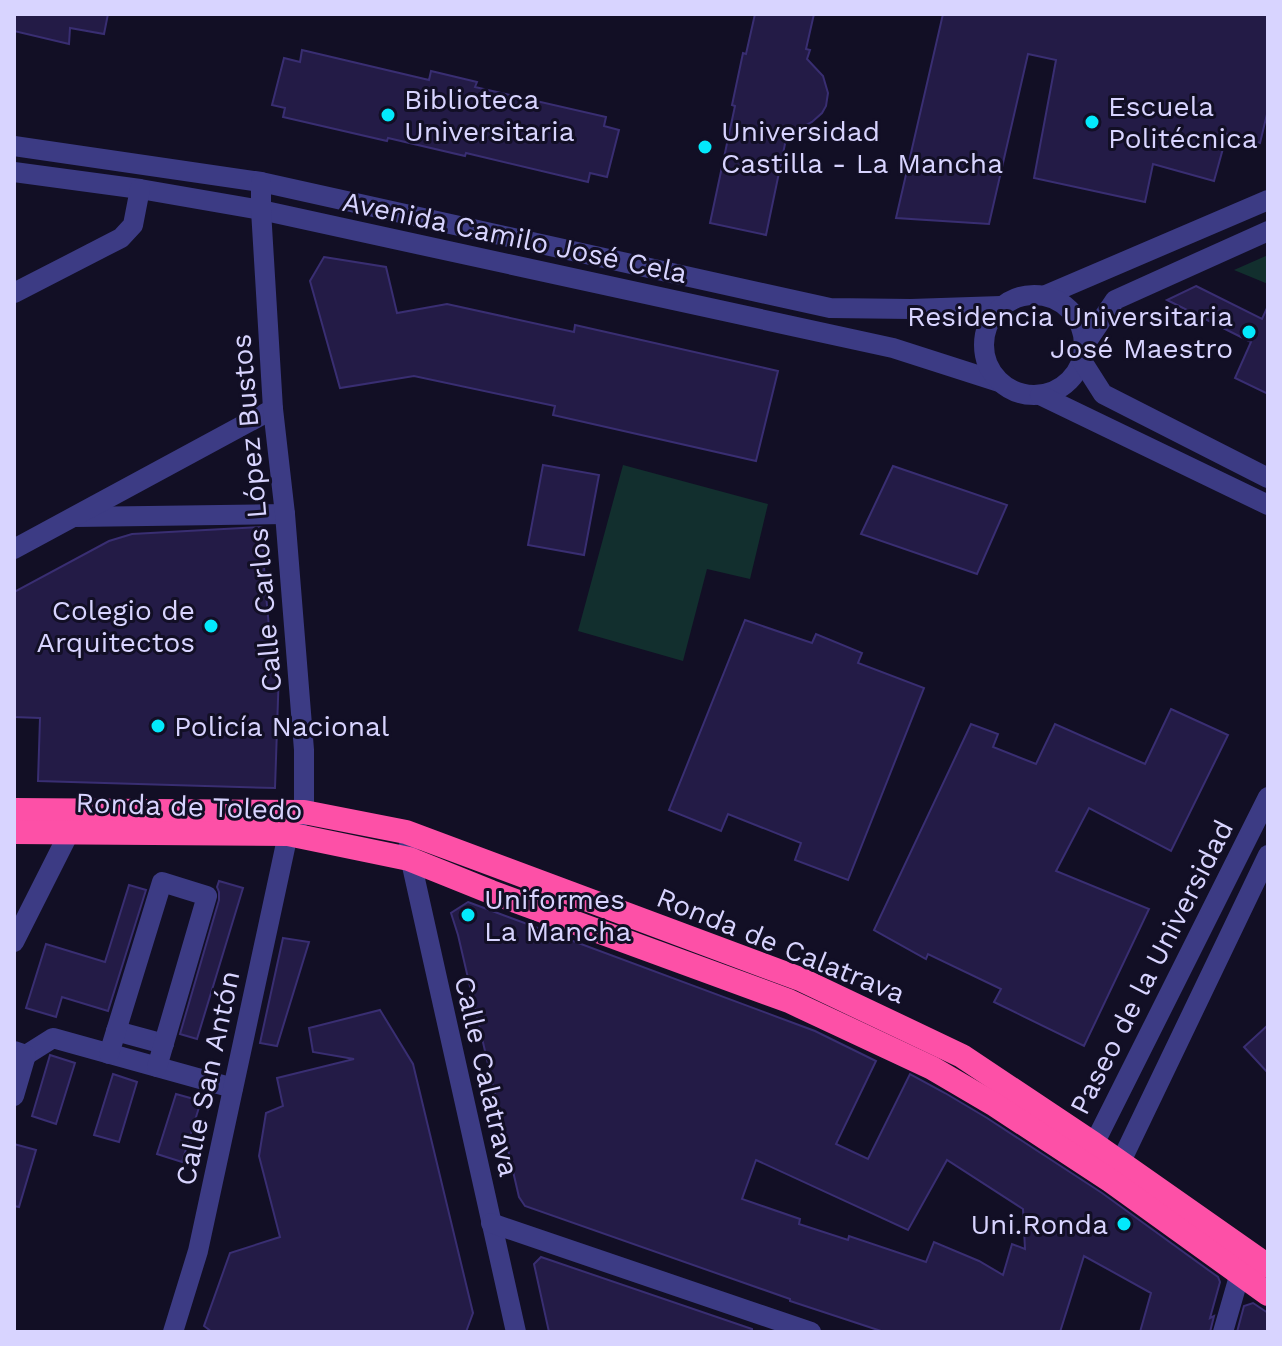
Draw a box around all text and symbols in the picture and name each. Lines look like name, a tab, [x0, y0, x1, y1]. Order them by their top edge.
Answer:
place label: Biblioteca Universitaria	[404, 83, 575, 148]
place label: Escuela Politécnica	[1108, 90, 1258, 155]
marker: Biblioteca Universitaria	[379, 106, 397, 124]
marker: Escuela Politécnica	[1083, 113, 1101, 131]
place label: Universidad Castilla - La Mancha	[721, 115, 1003, 180]
marker: Universidad Castilla - La Mancha	[696, 138, 714, 156]
street label: Avenida Camilo José Cela	[340, 185, 690, 290]
place label: Residencia Universitaria José Maestro	[907, 300, 1233, 365]
marker: Residencia Universitaria José Maestro	[1240, 323, 1258, 341]
street label: Calle Carlos López Bustos	[224, 333, 289, 693]
place label: Colegio de Arquitectos	[36, 594, 195, 659]
marker: Colegio de Arquitectos	[202, 617, 220, 635]
place label: Policía Nacional	[174, 710, 390, 743]
marker: Policía Nacional	[149, 717, 167, 735]
street label: Ronda de Toledo	[75, 786, 303, 827]
street label: Paseo de la Universidad	[1063, 815, 1240, 1120]
street label: Ronda de Calatrava	[652, 881, 910, 1010]
place label: Uniformes La Mancha	[484, 883, 631, 948]
marker: Uniformes La Mancha	[459, 906, 477, 924]
street label: Calle San Antón	[169, 968, 246, 1188]
street label: Calle Calatrava	[447, 973, 526, 1180]
place label: Uni.Ronda	[970, 1208, 1108, 1241]
marker: Uni.Ronda	[1115, 1215, 1133, 1233]

